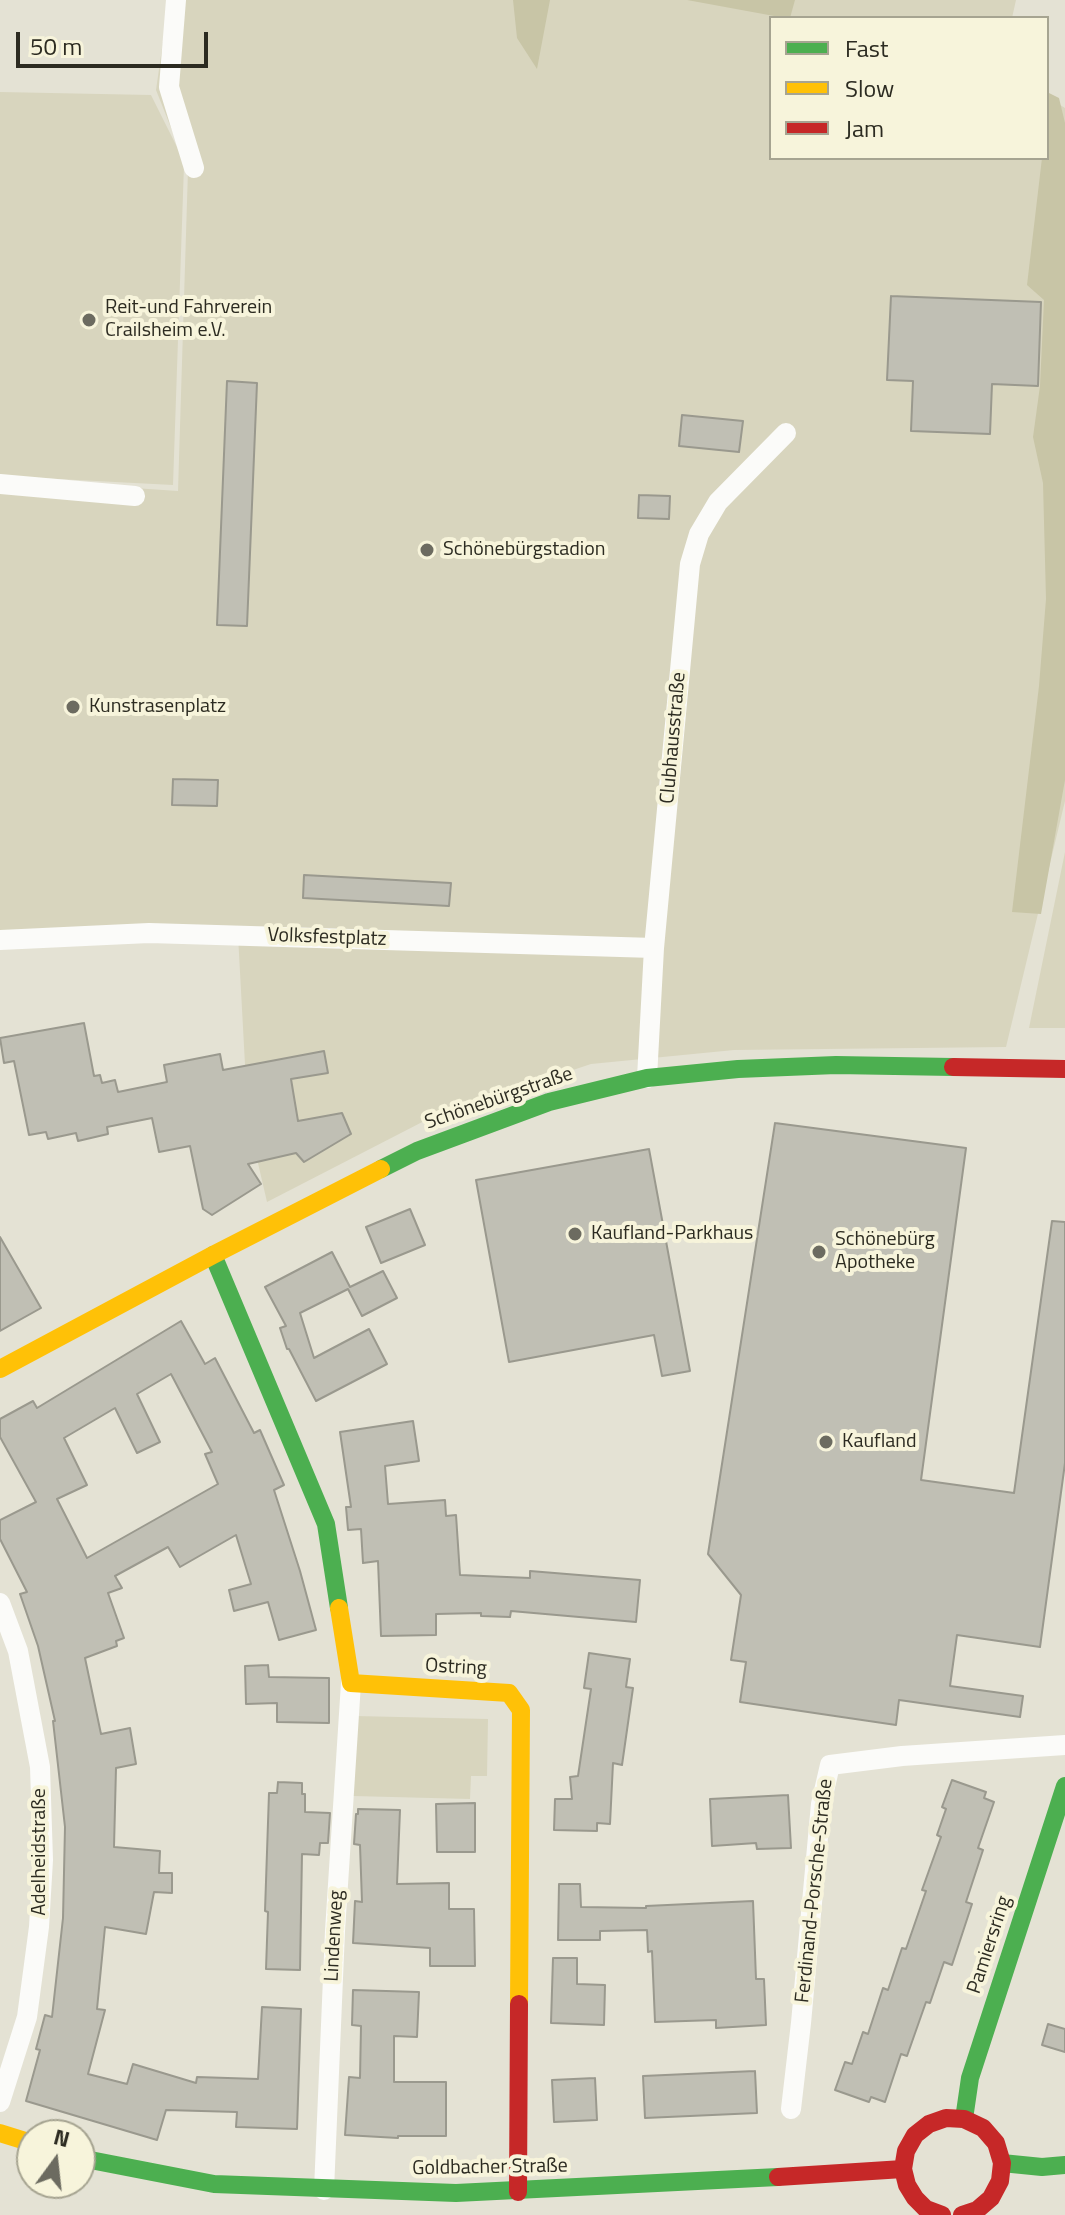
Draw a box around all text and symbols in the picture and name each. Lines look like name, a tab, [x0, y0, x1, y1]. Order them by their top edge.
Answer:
scale bar	[20, 16, 212, 66]
legend	[769, 16, 1049, 160]
text: 50 m	[30, 28, 82, 64]
text: Fast	[845, 30, 888, 66]
text: Slow	[845, 70, 894, 106]
text: Jam	[845, 110, 884, 146]
place label: Reit-und Fahrverein Crailsheim e.V.	[105, 296, 272, 343]
marker: Reit-und Fahrverein Crailsheim e.V.	[80, 311, 98, 329]
place label: Schönebürgstadion	[443, 538, 605, 562]
marker: Schönebürgstadion	[418, 541, 436, 559]
street label: Clubhausstraße	[656, 671, 692, 805]
place label: Kunstrasenplatz	[89, 695, 226, 719]
marker: Kunstrasenplatz	[64, 698, 82, 716]
street label: Volksfestplatz	[267, 924, 387, 952]
street label: Schönebürgstraße	[422, 1062, 576, 1136]
place label: Kaufland-Parkhaus	[591, 1222, 753, 1246]
marker: Kaufland-Parkhaus	[566, 1225, 584, 1243]
place label: Schönebürg Apotheke	[835, 1228, 935, 1275]
marker: Schönebürg Apotheke	[810, 1243, 828, 1261]
place label: Kaufland	[842, 1430, 917, 1454]
marker: Kaufland	[817, 1433, 835, 1451]
street label: Ostring	[424, 1654, 488, 1682]
street label: Ferdinand-Porsche-Straße	[791, 1778, 839, 2004]
street label: Adelheidstraße	[28, 1788, 52, 1916]
street label: Lindenweg	[321, 1890, 349, 1982]
street label: Pamiersring	[963, 1893, 1017, 1997]
north arrow	[16, 2119, 96, 2199]
text: N	[50, 2119, 73, 2156]
street label: Goldbacher Straße	[412, 2155, 568, 2181]

